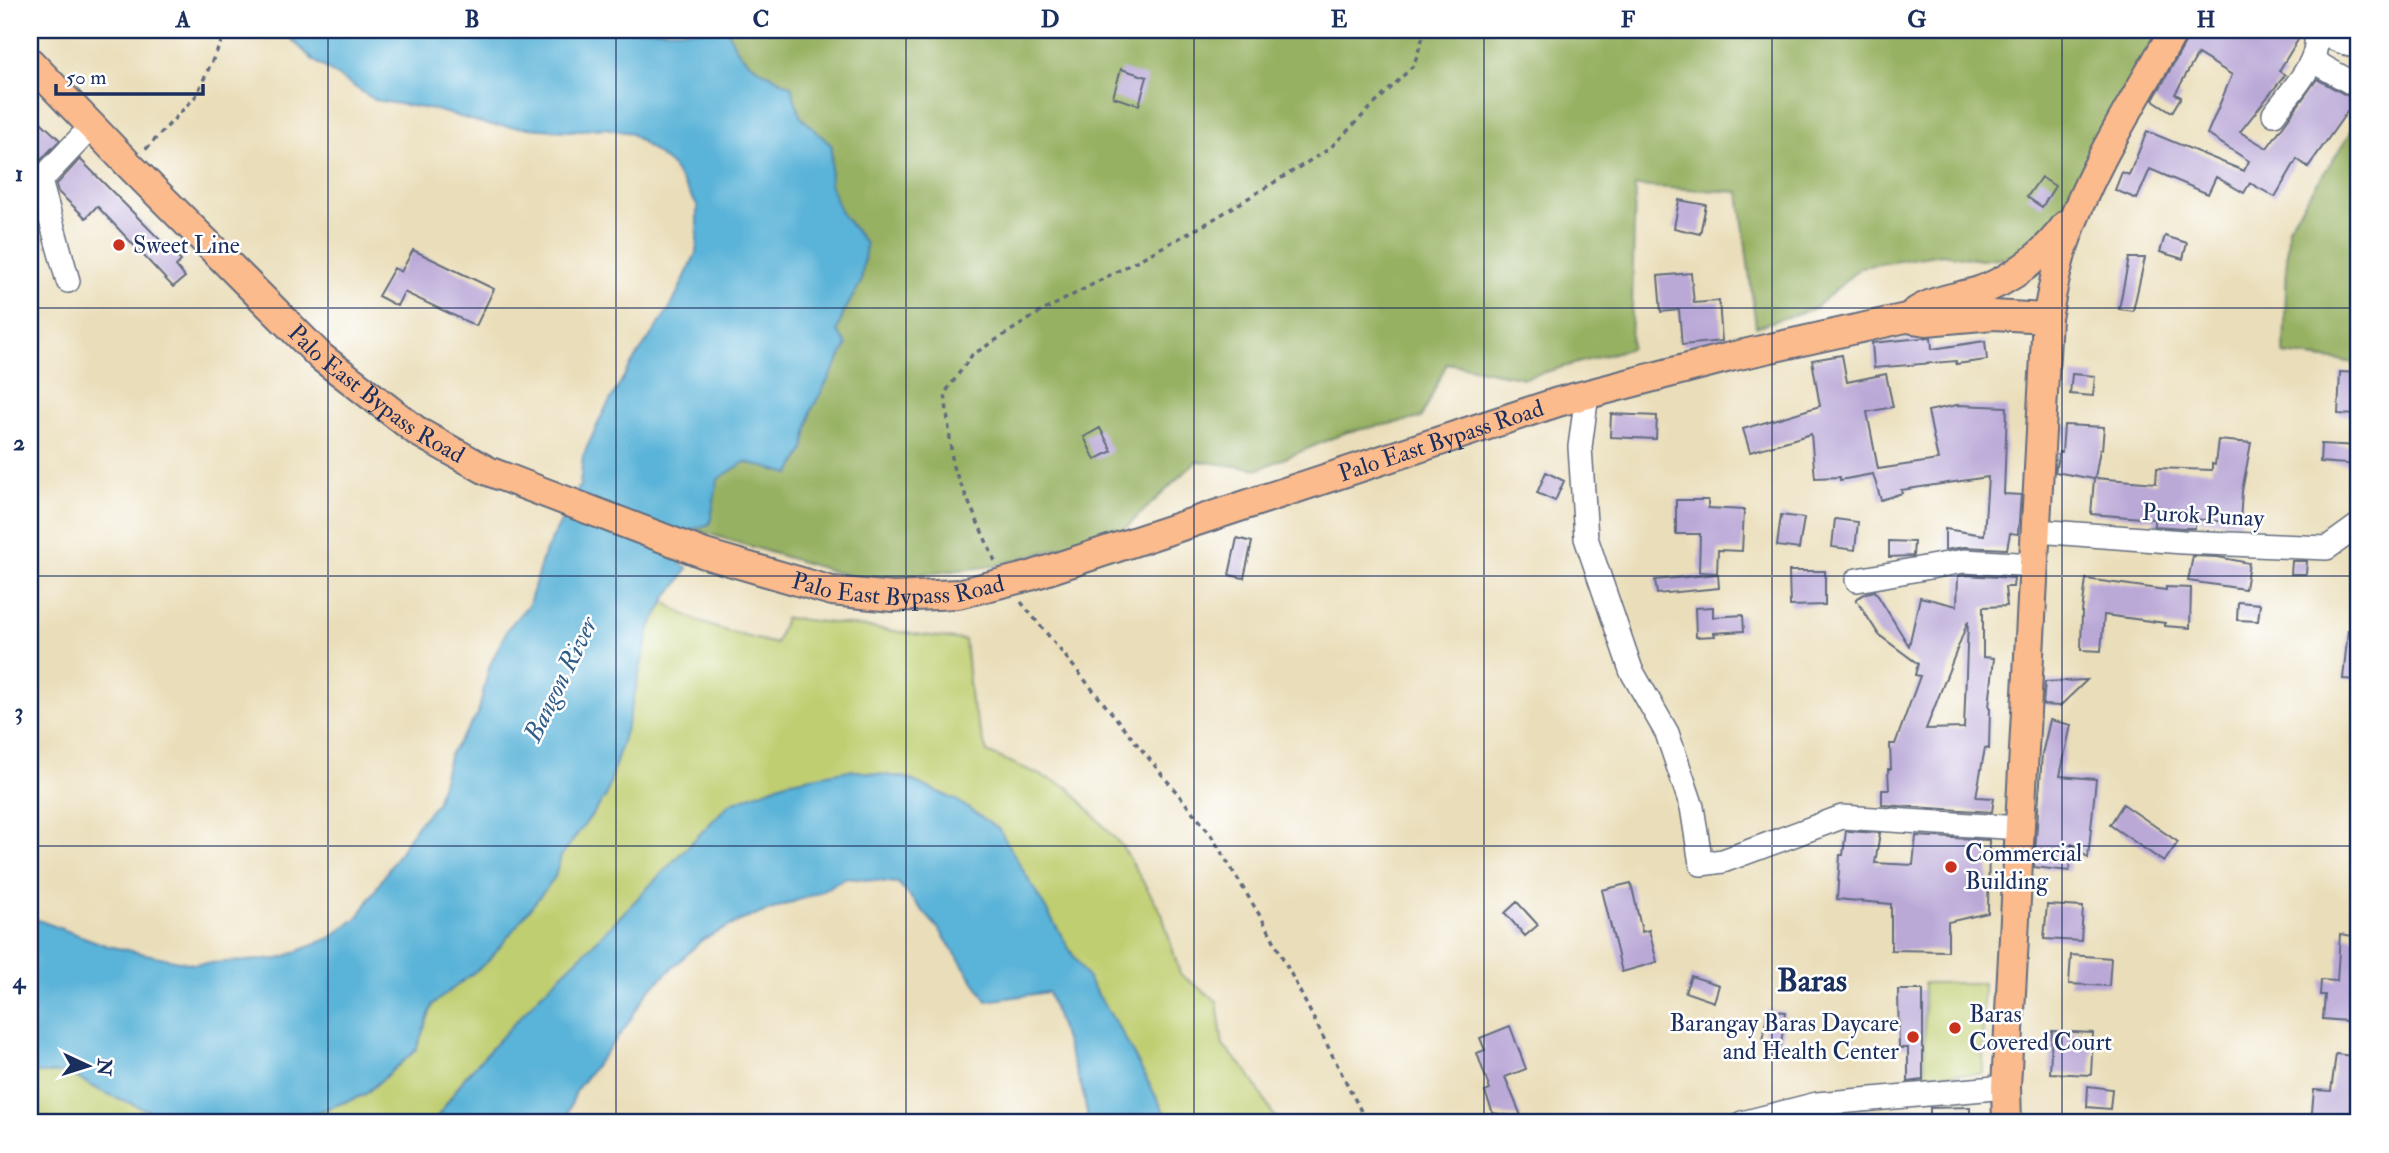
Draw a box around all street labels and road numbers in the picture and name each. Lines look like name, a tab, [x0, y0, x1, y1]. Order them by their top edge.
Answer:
street label: Palo East Bypass Road	[281, 318, 470, 471]
street label: Palo East Bypass Road	[1335, 393, 1548, 489]
street label: Purok Punay	[2141, 497, 2265, 534]
street label: Palo East Bypass Road	[788, 565, 1008, 614]

